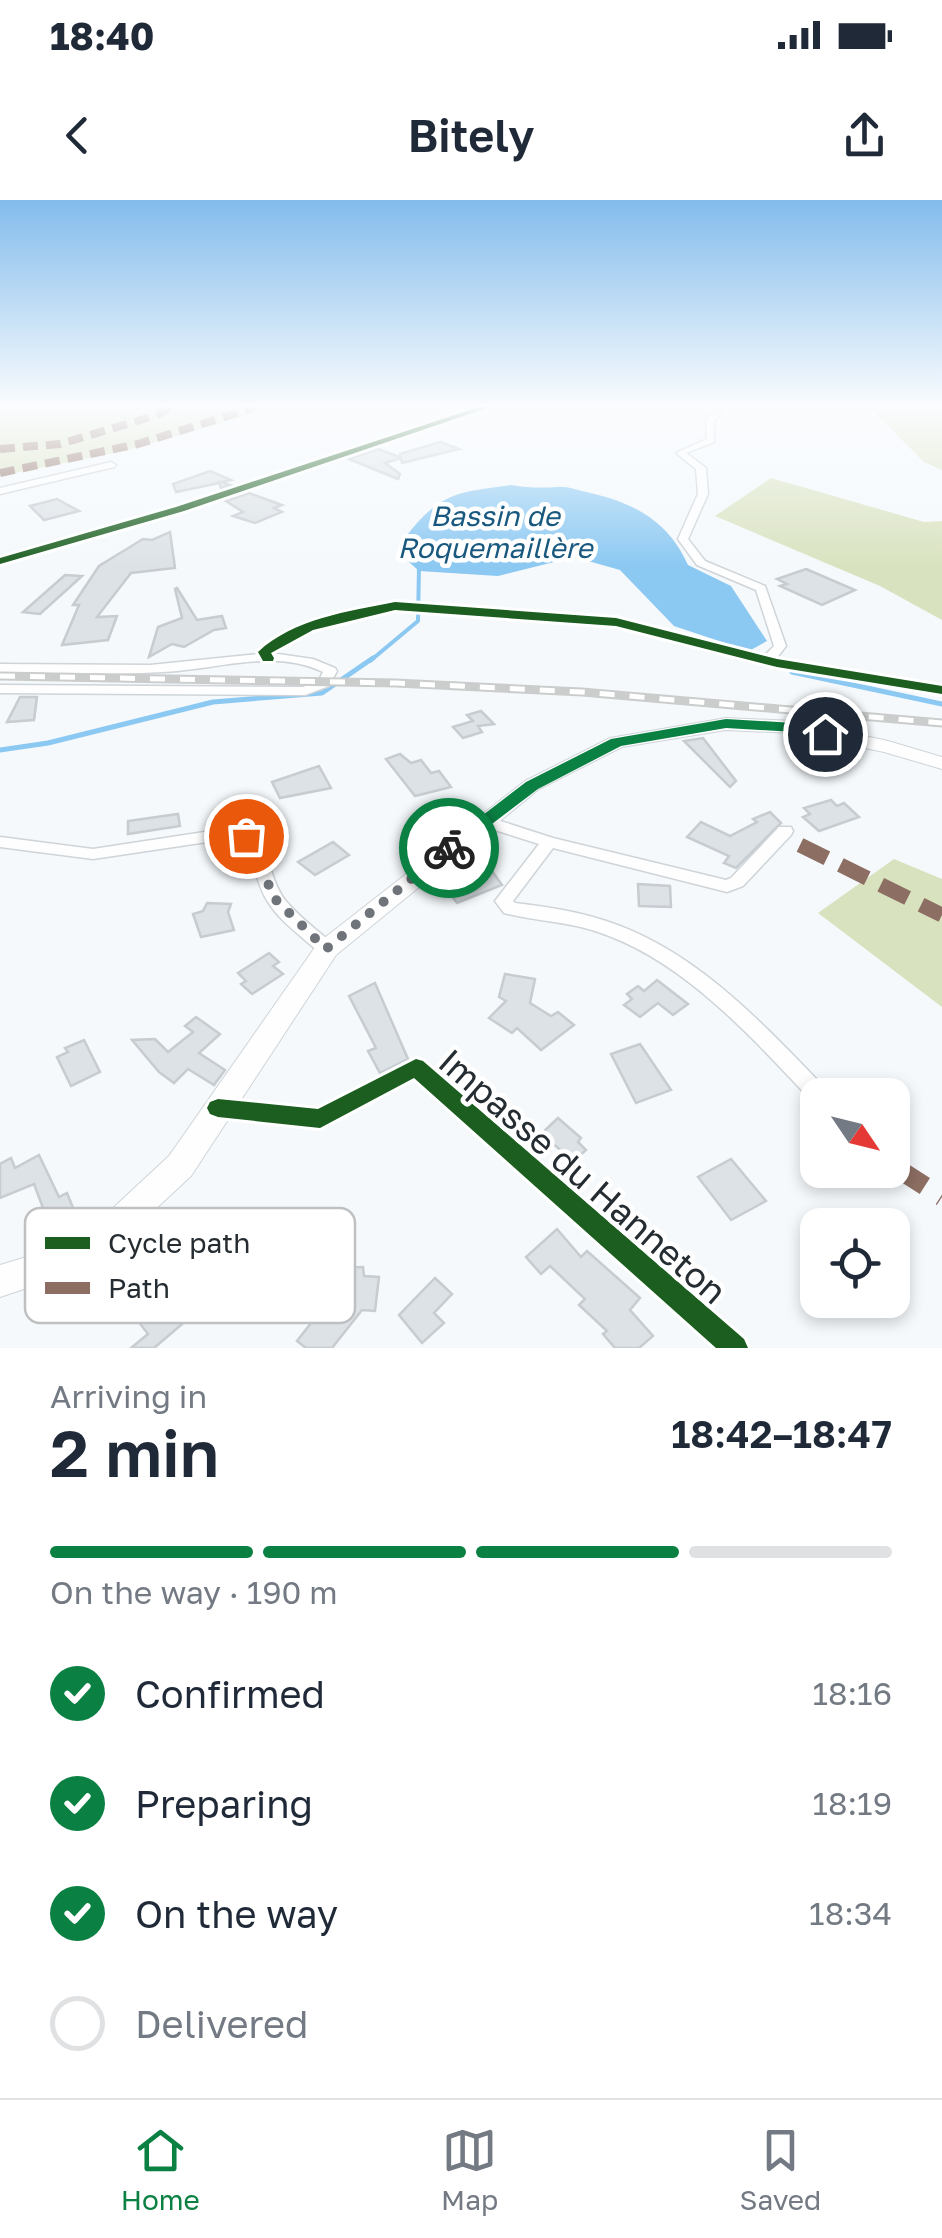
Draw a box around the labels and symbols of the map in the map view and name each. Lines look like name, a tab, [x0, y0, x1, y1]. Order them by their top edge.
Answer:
water label: Bassin de Roquemaillère	[398, 499, 594, 564]
pin	[783, 692, 868, 777]
pin	[204, 794, 289, 879]
courier	[399, 798, 499, 898]
street label: Impasse du Hanneton	[431, 1040, 735, 1312]
north arrow	[800, 1078, 910, 1188]
legend	[25, 1208, 355, 1323]
text: Cycle path	[108, 1226, 251, 1259]
text: Path	[108, 1271, 170, 1304]

